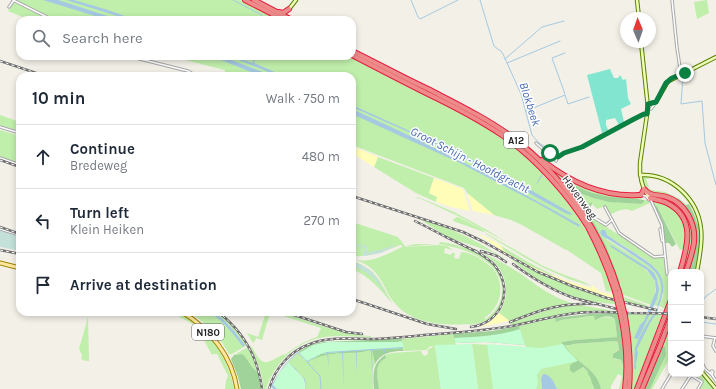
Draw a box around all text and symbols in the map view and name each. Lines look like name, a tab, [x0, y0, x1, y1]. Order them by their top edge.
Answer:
north arrow	[620, 12, 656, 48]
search box	[16, 16, 356, 60]
icon: search	[30, 27, 52, 49]
text: Search here	[62, 29, 143, 47]
route end	[676, 64, 694, 82]
water label: Blokbeek	[516, 80, 544, 129]
text: 10 min	[32, 88, 85, 108]
text: Walk · 750 m	[266, 91, 340, 106]
water label: Groot Schijn - Hoofdgracht	[408, 124, 533, 197]
road number: A12	[504, 132, 528, 148]
text: Continue	[70, 140, 135, 158]
route start	[541, 144, 559, 162]
icon: ahead	[32, 146, 54, 168]
text: 480 m	[302, 149, 340, 164]
text: Bredeweg	[70, 158, 127, 173]
street label: Havenweg	[559, 173, 600, 222]
text: Turn left	[70, 204, 129, 222]
icon: left	[32, 210, 54, 232]
text: 270 m	[303, 213, 340, 228]
text: Klein Heiken	[70, 222, 144, 237]
map controls	[668, 269, 704, 377]
button: +	[668, 269, 704, 305]
icon: arrive	[32, 274, 54, 296]
text: Arrive at destination	[70, 276, 217, 294]
button: −	[668, 305, 704, 341]
road number: N180	[192, 324, 224, 340]
button: layers	[668, 341, 704, 377]

